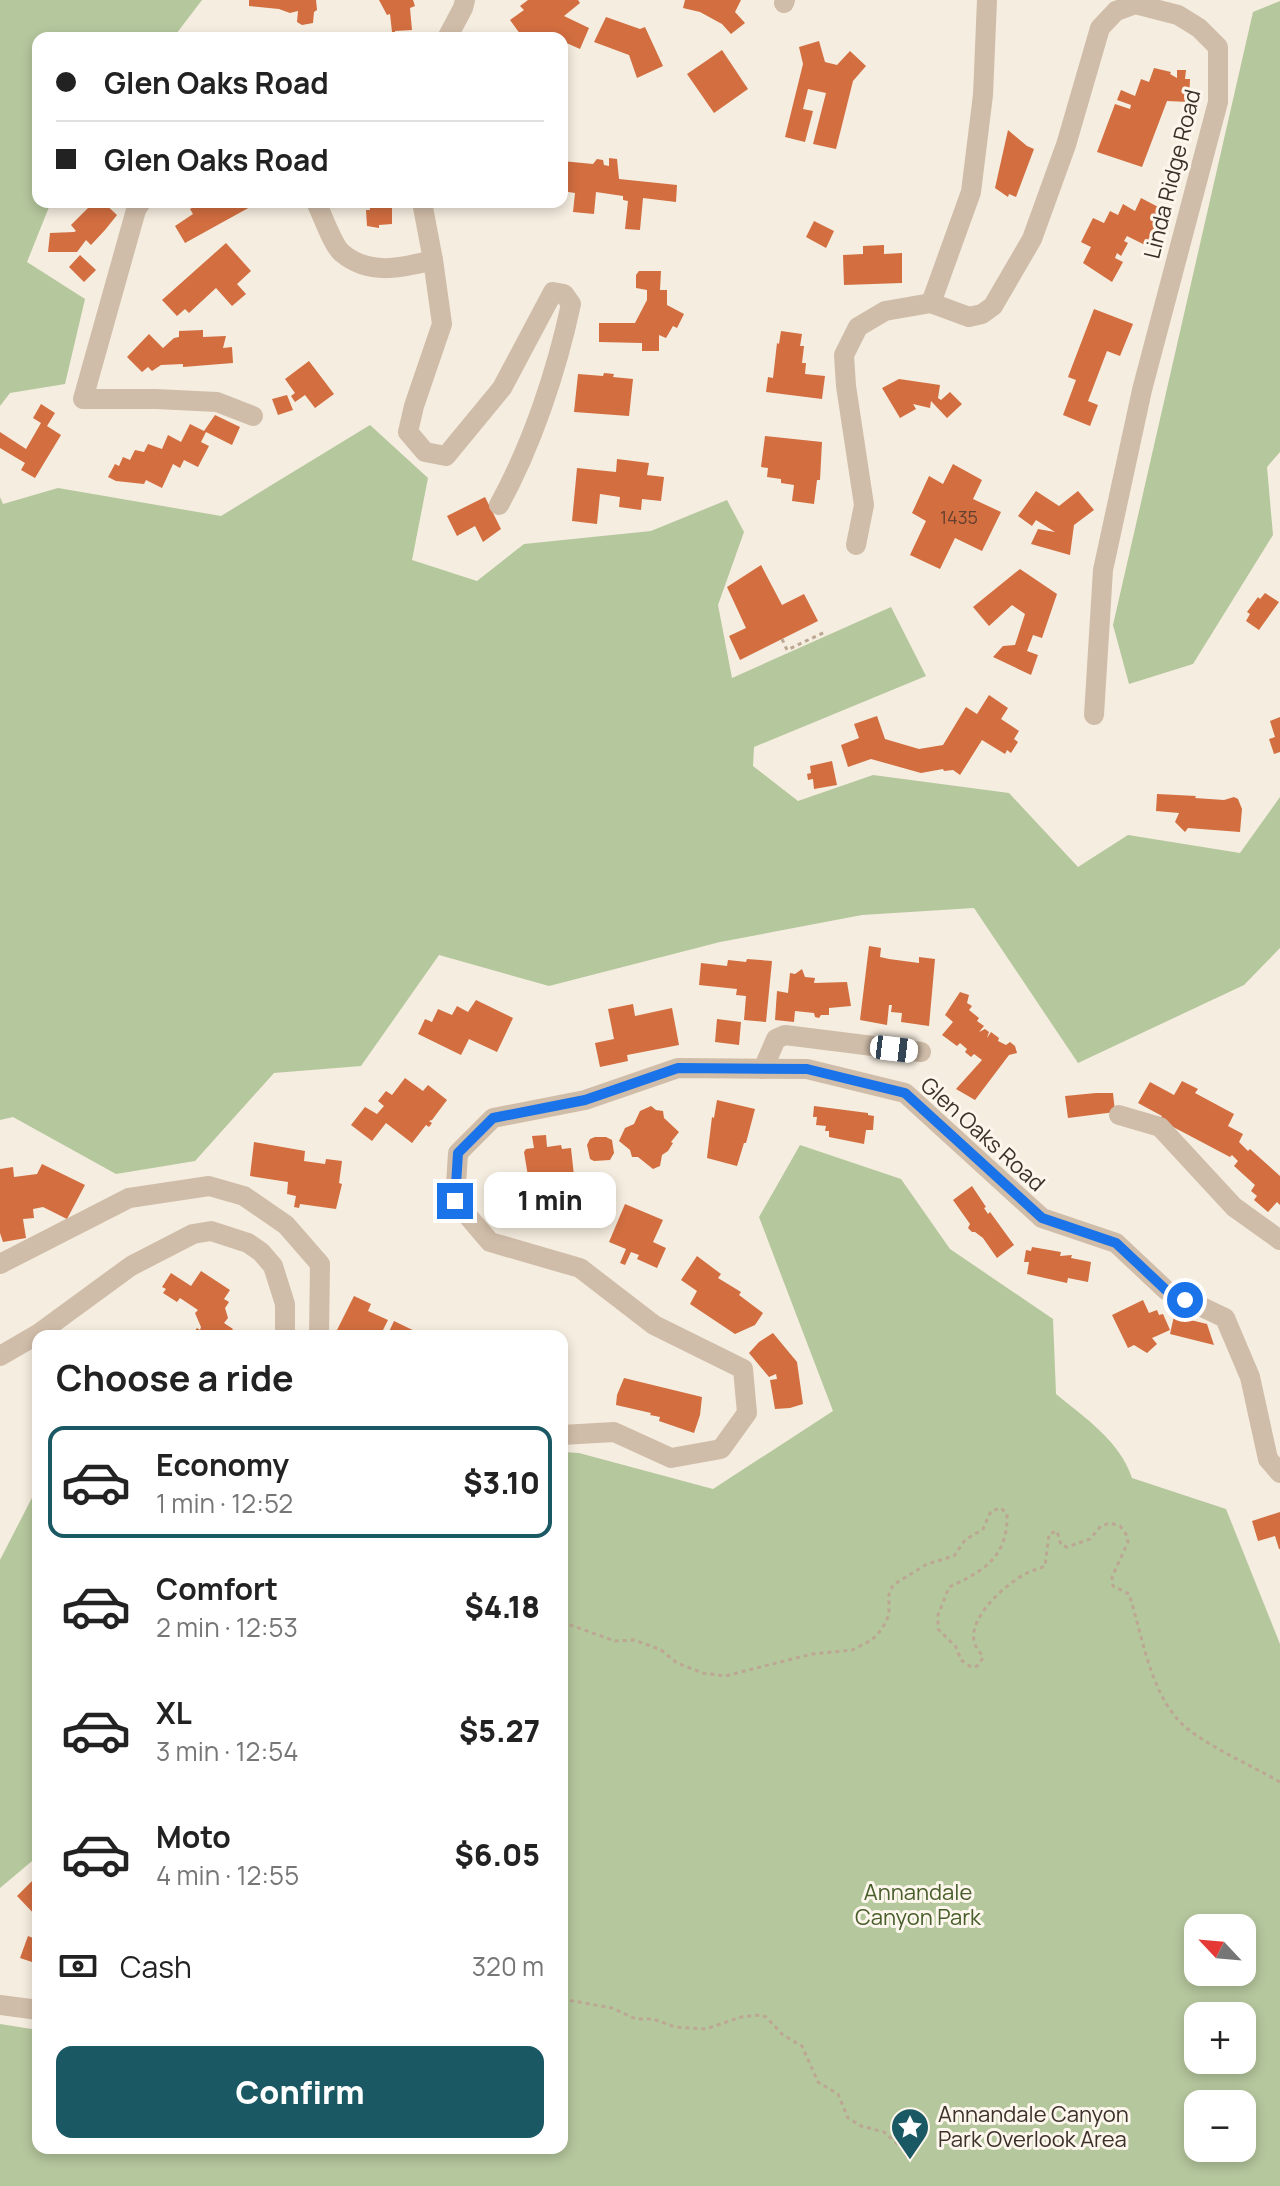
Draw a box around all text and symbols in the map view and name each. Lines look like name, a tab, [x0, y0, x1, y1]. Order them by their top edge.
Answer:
text: Glen Oaks Road	[104, 62, 329, 103]
street label: Linda Ridge Road	[1136, 86, 1208, 262]
text: Glen Oaks Road	[104, 139, 329, 180]
house number: 1435	[940, 505, 978, 529]
car	[869, 1034, 919, 1064]
street label: Glen Oaks Road	[914, 1070, 1052, 1198]
callout: 1 min	[483, 1173, 615, 1229]
text: 1 min	[517, 1182, 583, 1218]
route end	[437, 1183, 473, 1219]
route start	[1167, 1282, 1203, 1318]
text: Choose a ride	[56, 1353, 294, 1402]
text: Economy	[156, 1444, 289, 1485]
icon: car	[60, 1446, 132, 1518]
text: $3.10	[463, 1462, 540, 1503]
text: 1 min · 12:52	[156, 1485, 293, 1521]
text: Comfort	[156, 1568, 278, 1609]
icon: car	[60, 1570, 132, 1642]
text: $4.18	[465, 1586, 540, 1627]
text: 2 min · 12:53	[156, 1609, 298, 1645]
text: XL	[156, 1692, 192, 1733]
icon: car	[60, 1694, 132, 1766]
text: $5.27	[459, 1710, 540, 1751]
text: 3 min · 12:54	[156, 1733, 299, 1769]
text: Moto	[156, 1816, 231, 1857]
icon: car	[60, 1818, 132, 1890]
text: $6.05	[455, 1834, 540, 1875]
text: 4 min · 12:55	[156, 1857, 299, 1893]
park label: Annandale Canyon Park	[855, 1877, 982, 1932]
north arrow	[1184, 1914, 1256, 1986]
map controls	[1184, 1914, 1256, 2162]
icon: cash	[56, 1944, 100, 1988]
text: Cash	[120, 1946, 192, 1987]
text: 320 m	[472, 1948, 544, 1984]
button: +	[1184, 2002, 1256, 2074]
button: Confirm	[56, 2046, 544, 2138]
button: −	[1184, 2090, 1256, 2162]
place label: Annandale Canyon Park Overlook Area	[938, 2099, 1129, 2154]
place icon: Annandale Canyon Park Overlook Area	[889, 2106, 931, 2161]

